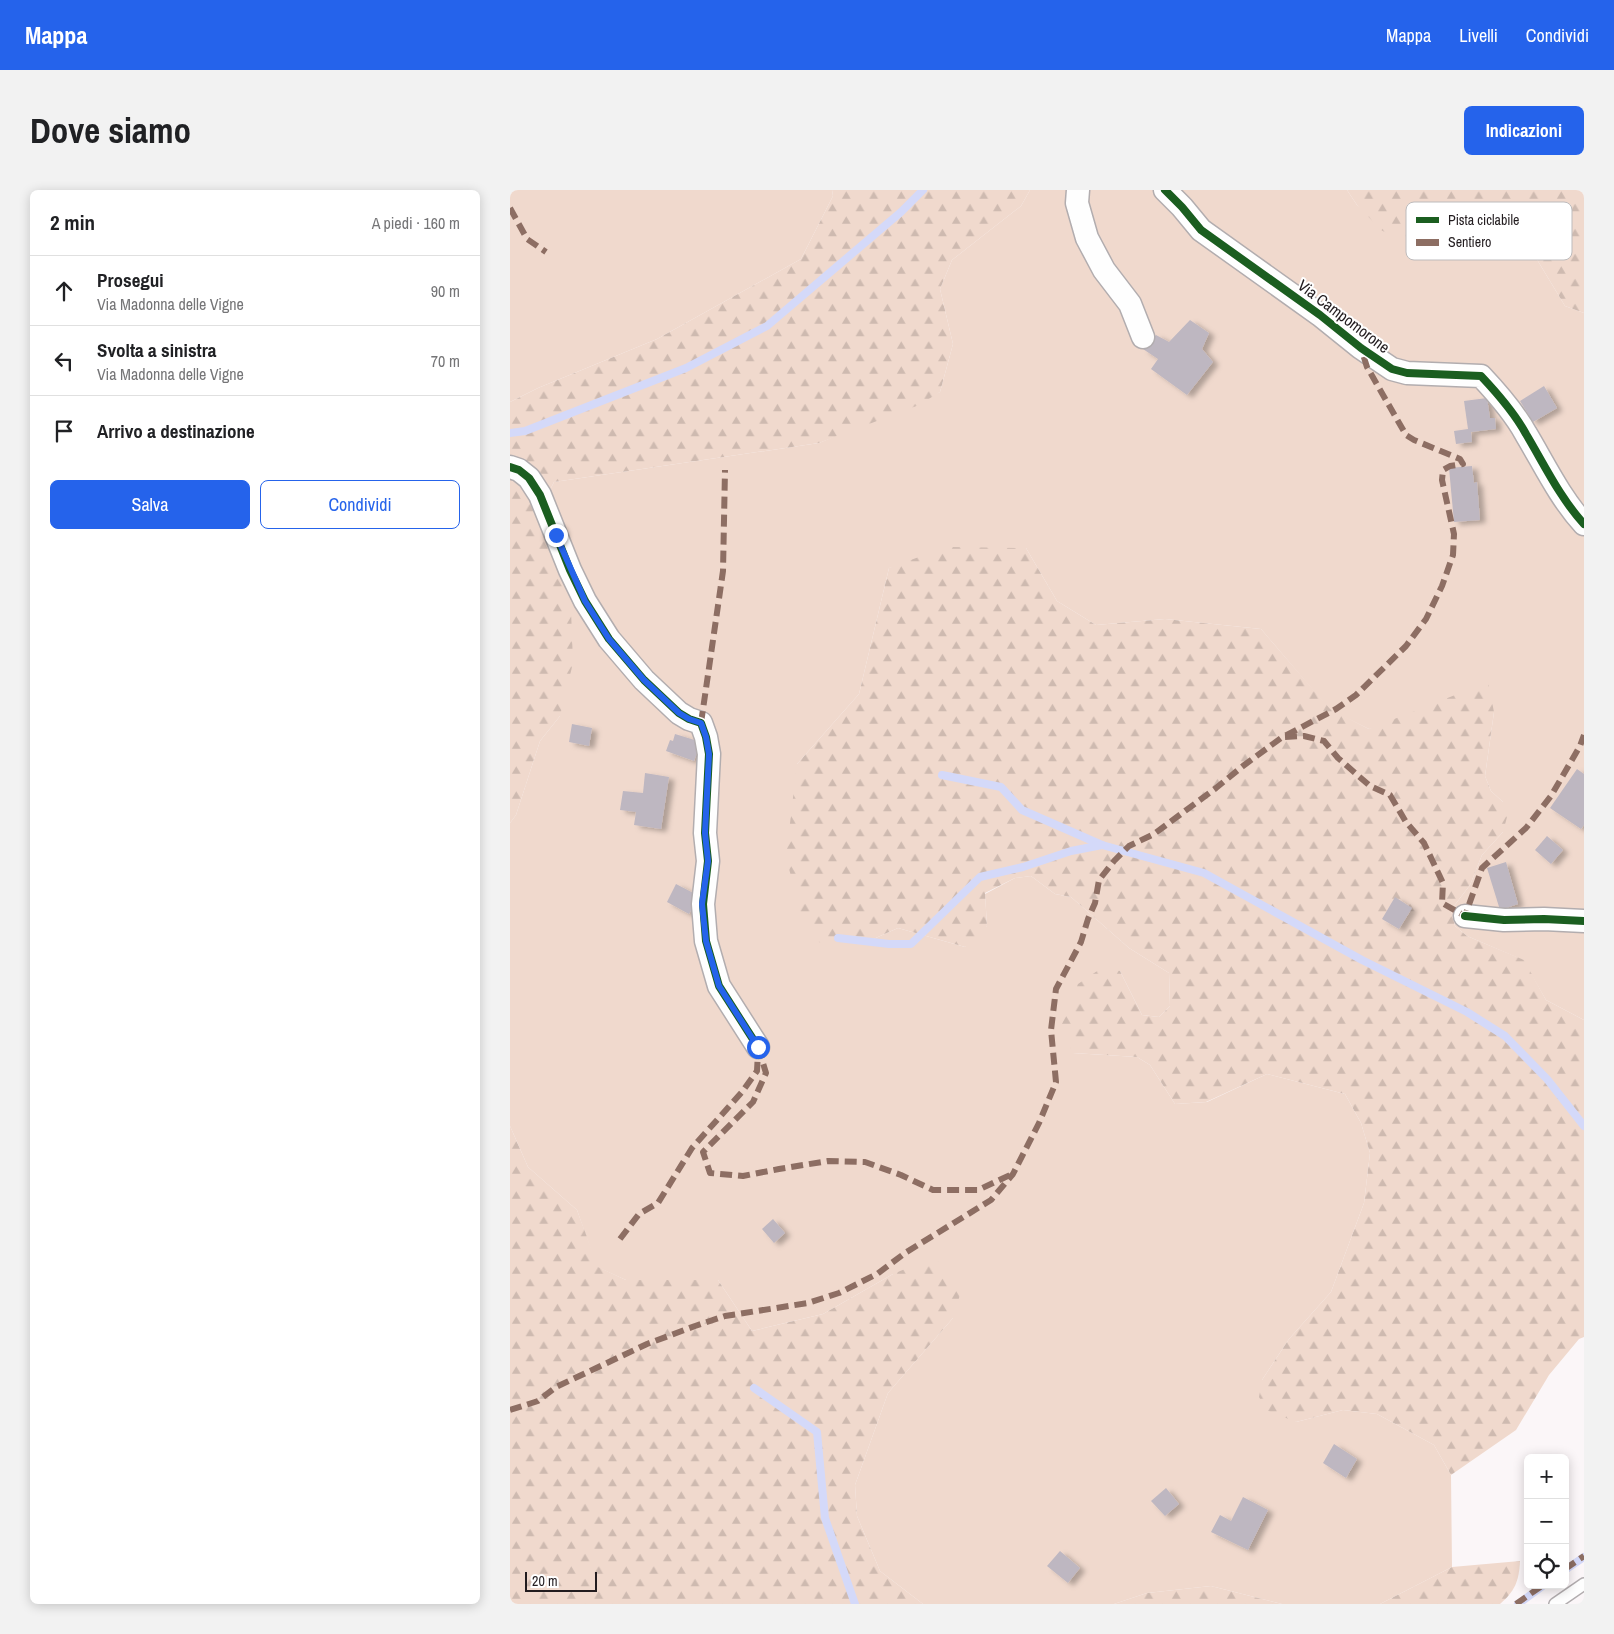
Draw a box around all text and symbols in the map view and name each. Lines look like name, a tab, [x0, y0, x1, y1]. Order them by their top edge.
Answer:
text: Mappa	[25, 19, 87, 51]
text: Mappa	[1386, 23, 1431, 48]
text: Livelli	[1459, 23, 1498, 48]
text: Condividi	[1526, 23, 1589, 48]
button: Indicazioni	[1464, 106, 1584, 155]
text: Dove siamo	[30, 107, 191, 154]
legend	[1406, 202, 1572, 260]
text: 2 min	[50, 208, 95, 237]
text: Pista ciclabile	[1448, 211, 1519, 229]
text: A piedi · 160 m	[372, 212, 460, 234]
text: Sentiero	[1448, 233, 1491, 251]
text: Prosegui	[97, 267, 164, 293]
street label: Via Campomorone	[1293, 274, 1395, 358]
icon: ahead	[50, 277, 78, 305]
text: 90 m	[431, 280, 460, 302]
text: Via Madonna delle Vigne	[97, 293, 244, 315]
text: Svolta a sinistra	[97, 337, 217, 363]
icon: left	[50, 347, 78, 375]
text: 70 m	[431, 350, 460, 372]
text: Via Madonna delle Vigne	[97, 363, 244, 385]
icon: arrive	[50, 417, 78, 445]
text: Arrivo a destinazione	[97, 418, 255, 444]
button: Salva	[50, 480, 250, 529]
button: Condividi	[260, 480, 460, 529]
route end	[545, 524, 568, 547]
route start	[747, 1036, 770, 1059]
map controls	[1524, 1454, 1569, 1589]
button: +	[1524, 1454, 1569, 1499]
button: −	[1524, 1499, 1569, 1544]
button: locate	[1524, 1544, 1569, 1589]
scale bar	[525, 1569, 598, 1592]
text: 20 m	[532, 1572, 558, 1590]

